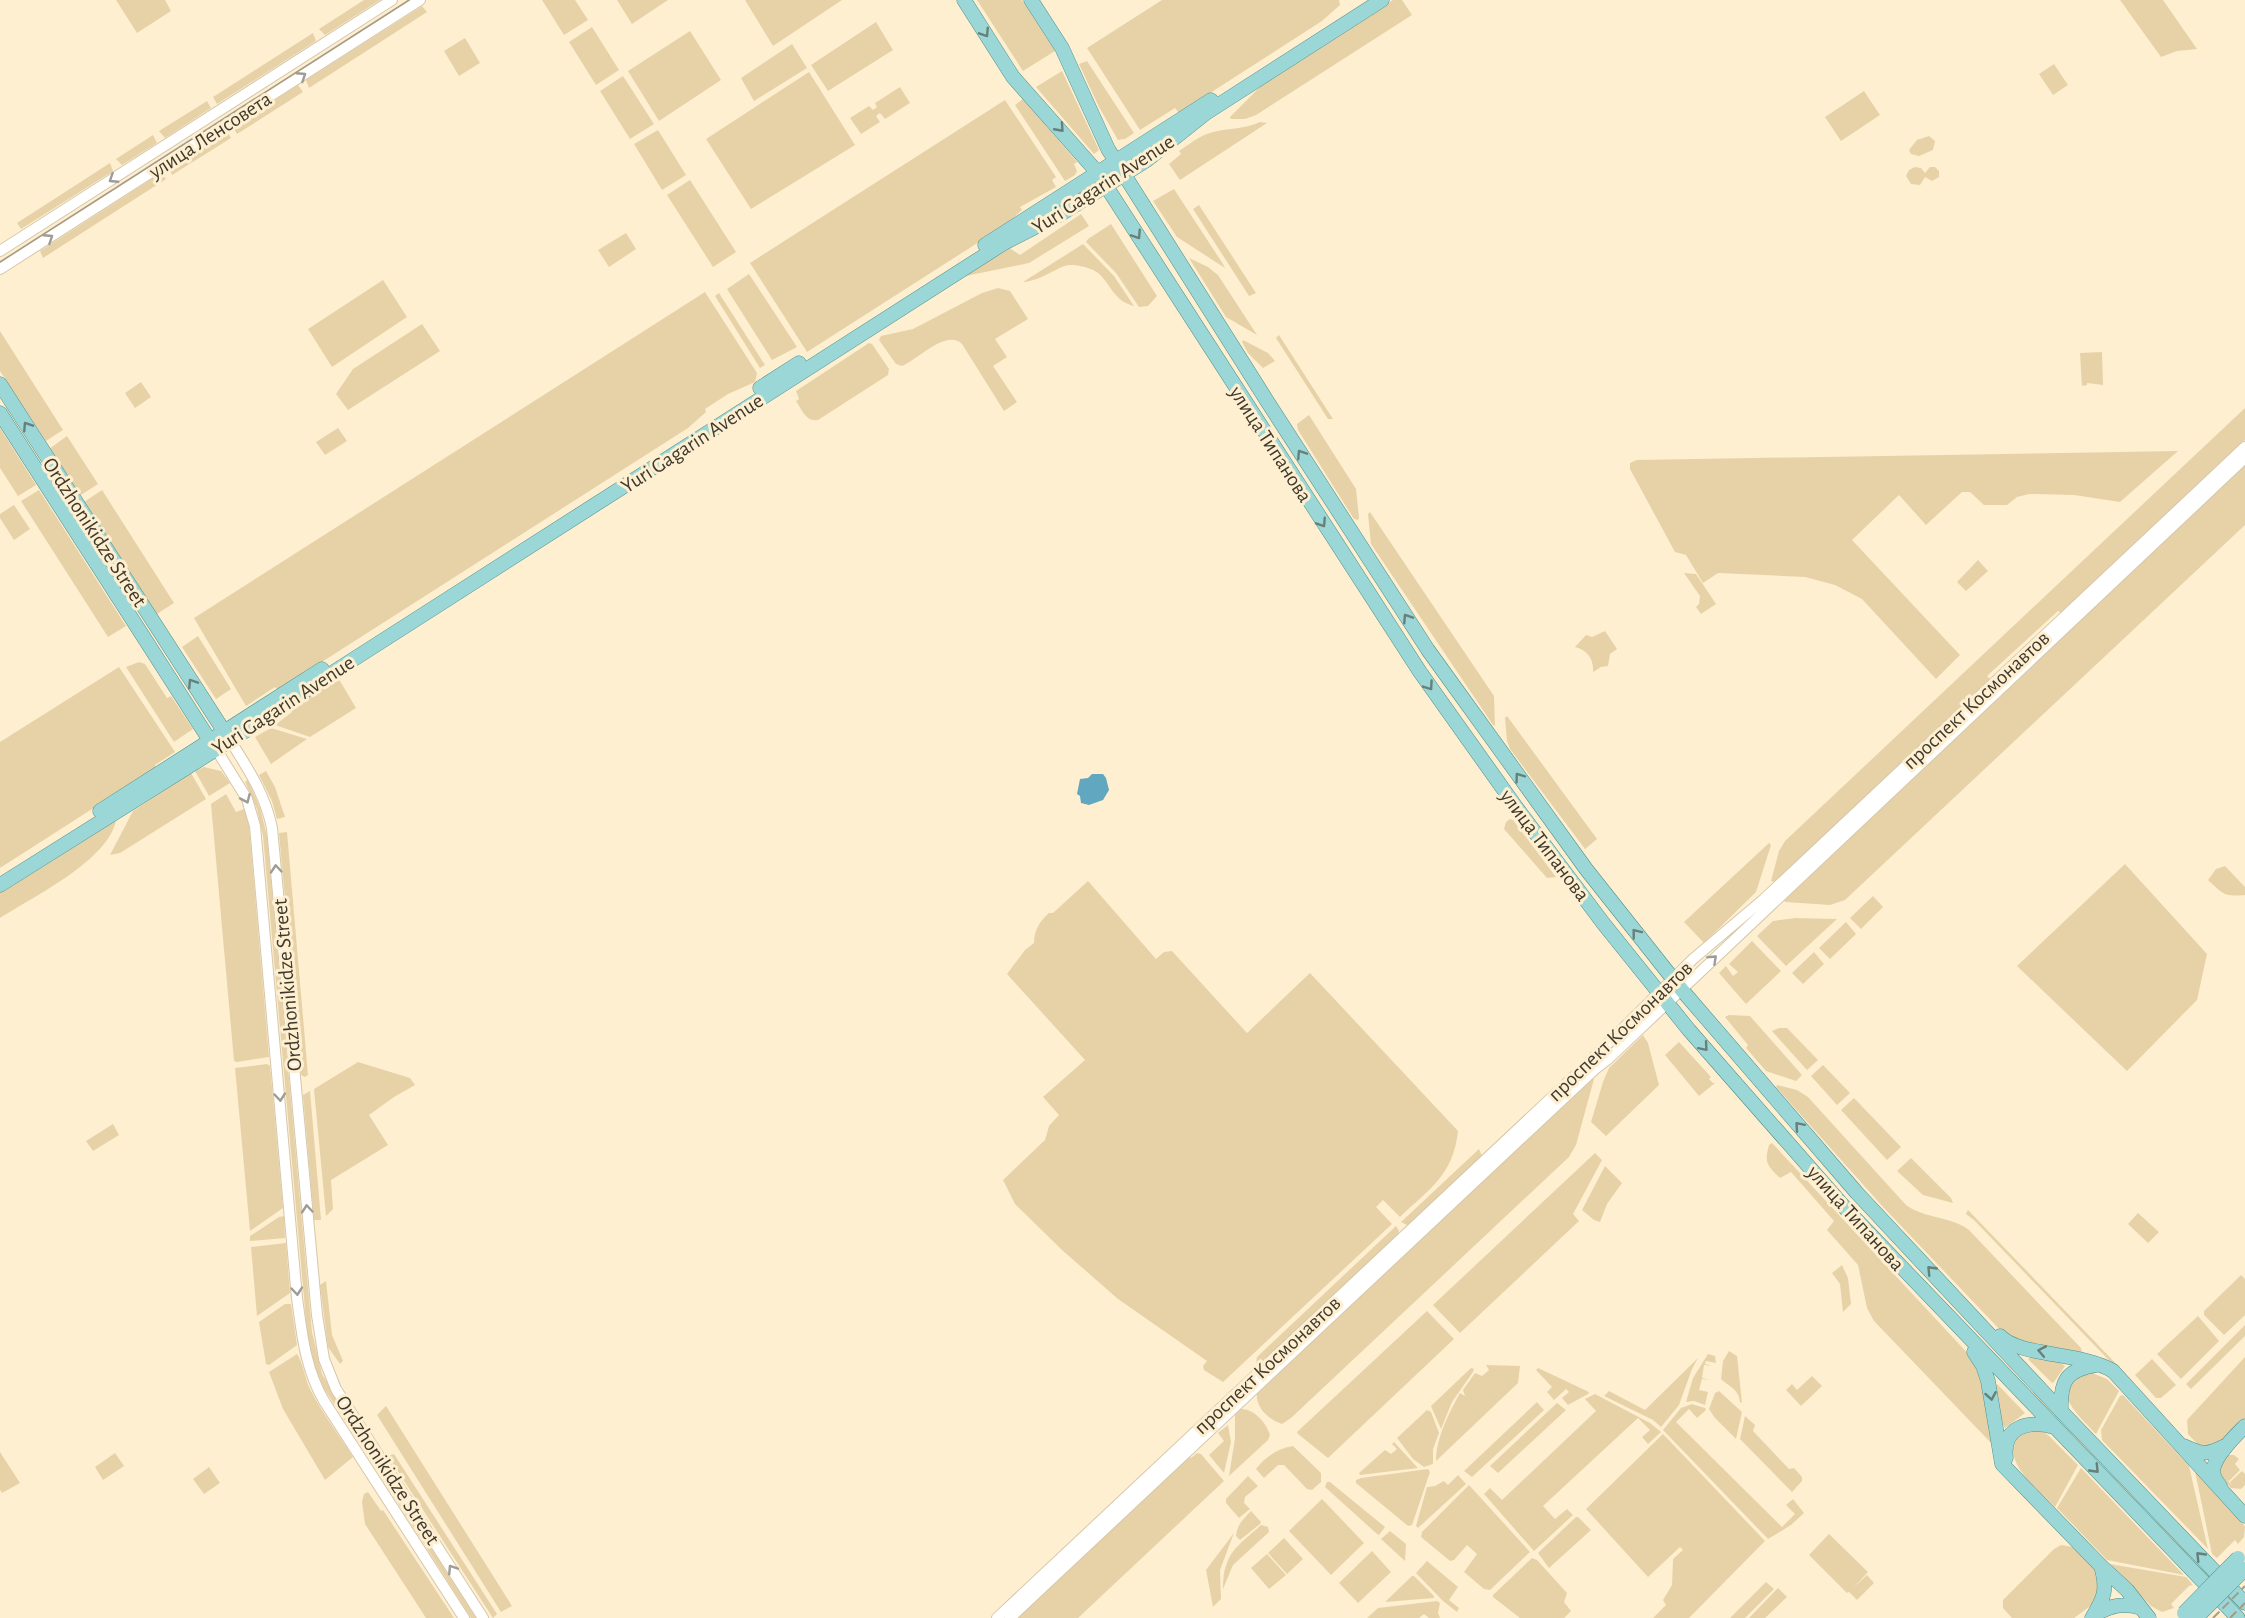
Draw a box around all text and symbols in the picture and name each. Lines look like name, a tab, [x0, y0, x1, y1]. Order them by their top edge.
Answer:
one-way arrow	[978, 27, 989, 38]
one-way arrow	[296, 71, 306, 83]
street label: улица Ленсовета	[144, 88, 276, 183]
one-way arrow	[1053, 121, 1064, 132]
street label: Yuri Gagarin Avenue	[1029, 131, 1178, 238]
one-way arrow	[109, 172, 120, 183]
one-way arrow	[1130, 229, 1142, 239]
one-way arrow	[43, 233, 53, 245]
street label: улица Типанова	[1225, 382, 1316, 506]
street label: Yuri Gagarin Avenue	[618, 390, 767, 497]
one-way arrow	[23, 422, 34, 433]
one-way arrow	[1297, 450, 1308, 461]
street label: Ordzhonikidze Street	[39, 454, 151, 611]
one-way arrow	[1315, 516, 1326, 527]
one-way arrow	[1403, 613, 1414, 624]
street label: проспект Космонавтов	[1899, 627, 2054, 773]
street label: Yuri Gagarin Avenue	[209, 652, 358, 759]
one-way arrow	[189, 678, 200, 689]
one-way arrow	[1422, 679, 1433, 690]
one-way arrow	[1515, 773, 1526, 784]
street label: улица Типанова	[1495, 785, 1593, 905]
one-way arrow	[239, 793, 251, 804]
one-way arrow	[270, 864, 283, 873]
street label: Ordzhonikidze Street	[269, 898, 305, 1072]
one-way arrow	[1633, 929, 1644, 940]
one-way arrow	[1707, 955, 1717, 966]
street label: проспект Космонавтов	[1544, 957, 1697, 1106]
one-way arrow	[1697, 1040, 1708, 1051]
one-way arrow	[273, 1092, 286, 1101]
one-way arrow	[1795, 1122, 1806, 1133]
street label: улица Типанова	[1802, 1161, 1908, 1275]
one-way arrow	[301, 1205, 314, 1214]
one-way arrow	[1927, 1267, 1938, 1278]
one-way arrow	[290, 1286, 303, 1295]
street label: проспект Космонавтов	[1190, 1292, 1345, 1438]
one-way arrow	[2038, 1345, 2048, 1358]
one-way arrow	[1984, 1391, 1996, 1401]
street label: Ordzhonikidze Street	[332, 1392, 444, 1549]
one-way arrow	[2088, 1462, 2099, 1473]
one-way arrow	[2196, 1552, 2207, 1562]
one-way arrow	[448, 1565, 459, 1576]

